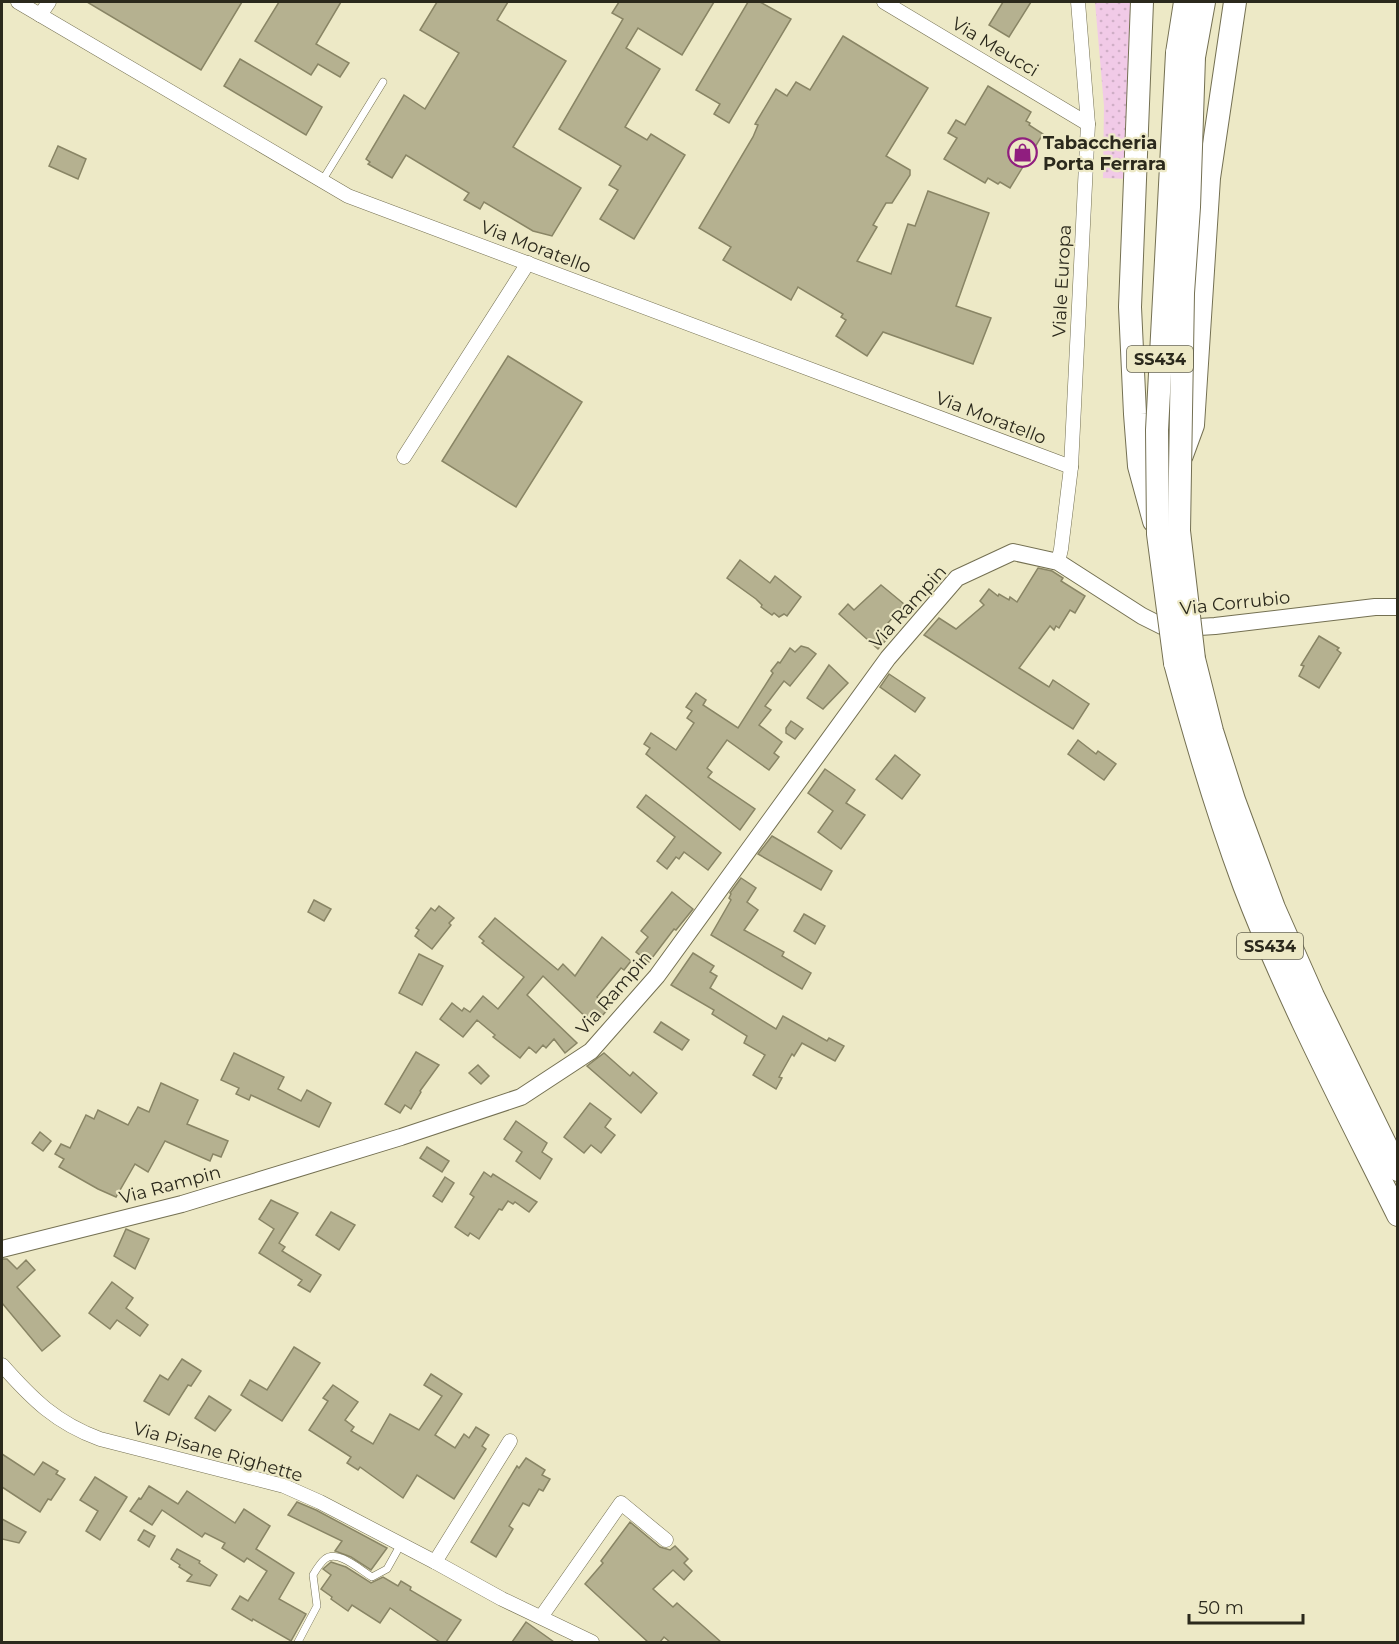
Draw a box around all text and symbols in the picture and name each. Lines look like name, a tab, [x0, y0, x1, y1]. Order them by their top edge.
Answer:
street label: Via Meucci	[948, 12, 1042, 82]
place label: Tabaccheria Porta Ferrara	[1043, 132, 1166, 175]
shop icon: Tabaccheria Porta Ferrara	[1006, 137, 1038, 169]
street label: Via Moratello	[478, 216, 594, 278]
street label: Viale Europa	[1048, 224, 1076, 338]
road number: SS434	[1127, 346, 1193, 372]
street label: Via Moratello	[933, 387, 1049, 449]
street label: Via Rampin	[865, 561, 951, 653]
street label: Via Corrubio	[1179, 586, 1291, 620]
road number: SS434	[1237, 933, 1303, 959]
street label: Via Rampin	[571, 946, 657, 1040]
street label: Via Rampin	[117, 1161, 223, 1209]
street label: Via Pisane Righette	[131, 1417, 305, 1487]
scale bar	[1189, 1587, 1303, 1625]
text: 50 m	[1198, 1597, 1244, 1619]

